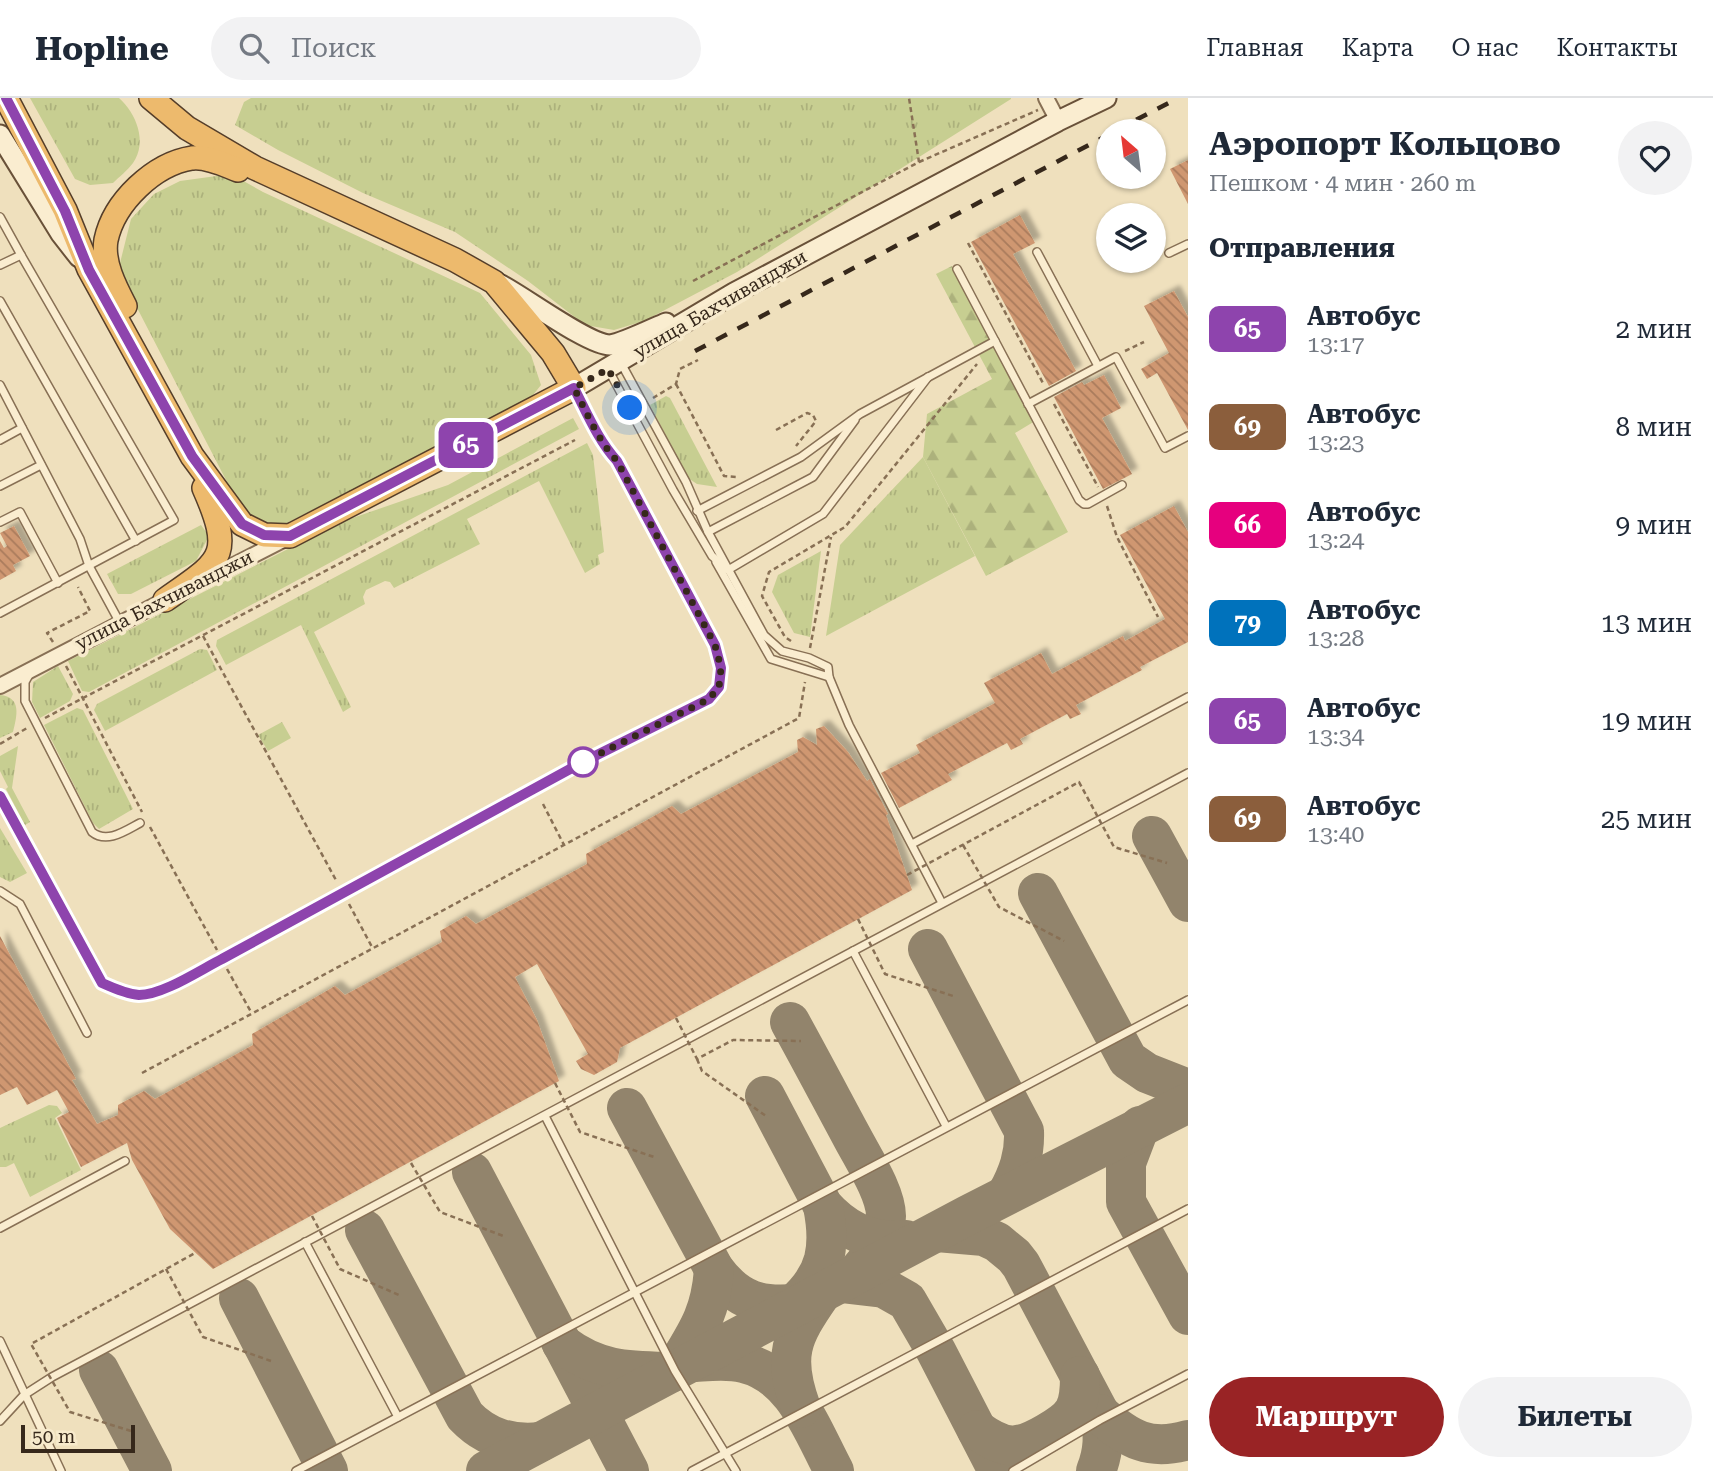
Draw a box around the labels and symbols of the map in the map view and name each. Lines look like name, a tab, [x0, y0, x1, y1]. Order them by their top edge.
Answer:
north arrow	[1096, 119, 1166, 189]
street label: улица Бахчиванджи	[629, 245, 811, 363]
your location	[612, 390, 647, 425]
line badge: 65	[434, 422, 498, 468]
street label: улица Бахчиванджи	[71, 545, 257, 655]
unlabelled marker	[568, 747, 598, 777]
scale bar	[21, 1422, 135, 1454]

